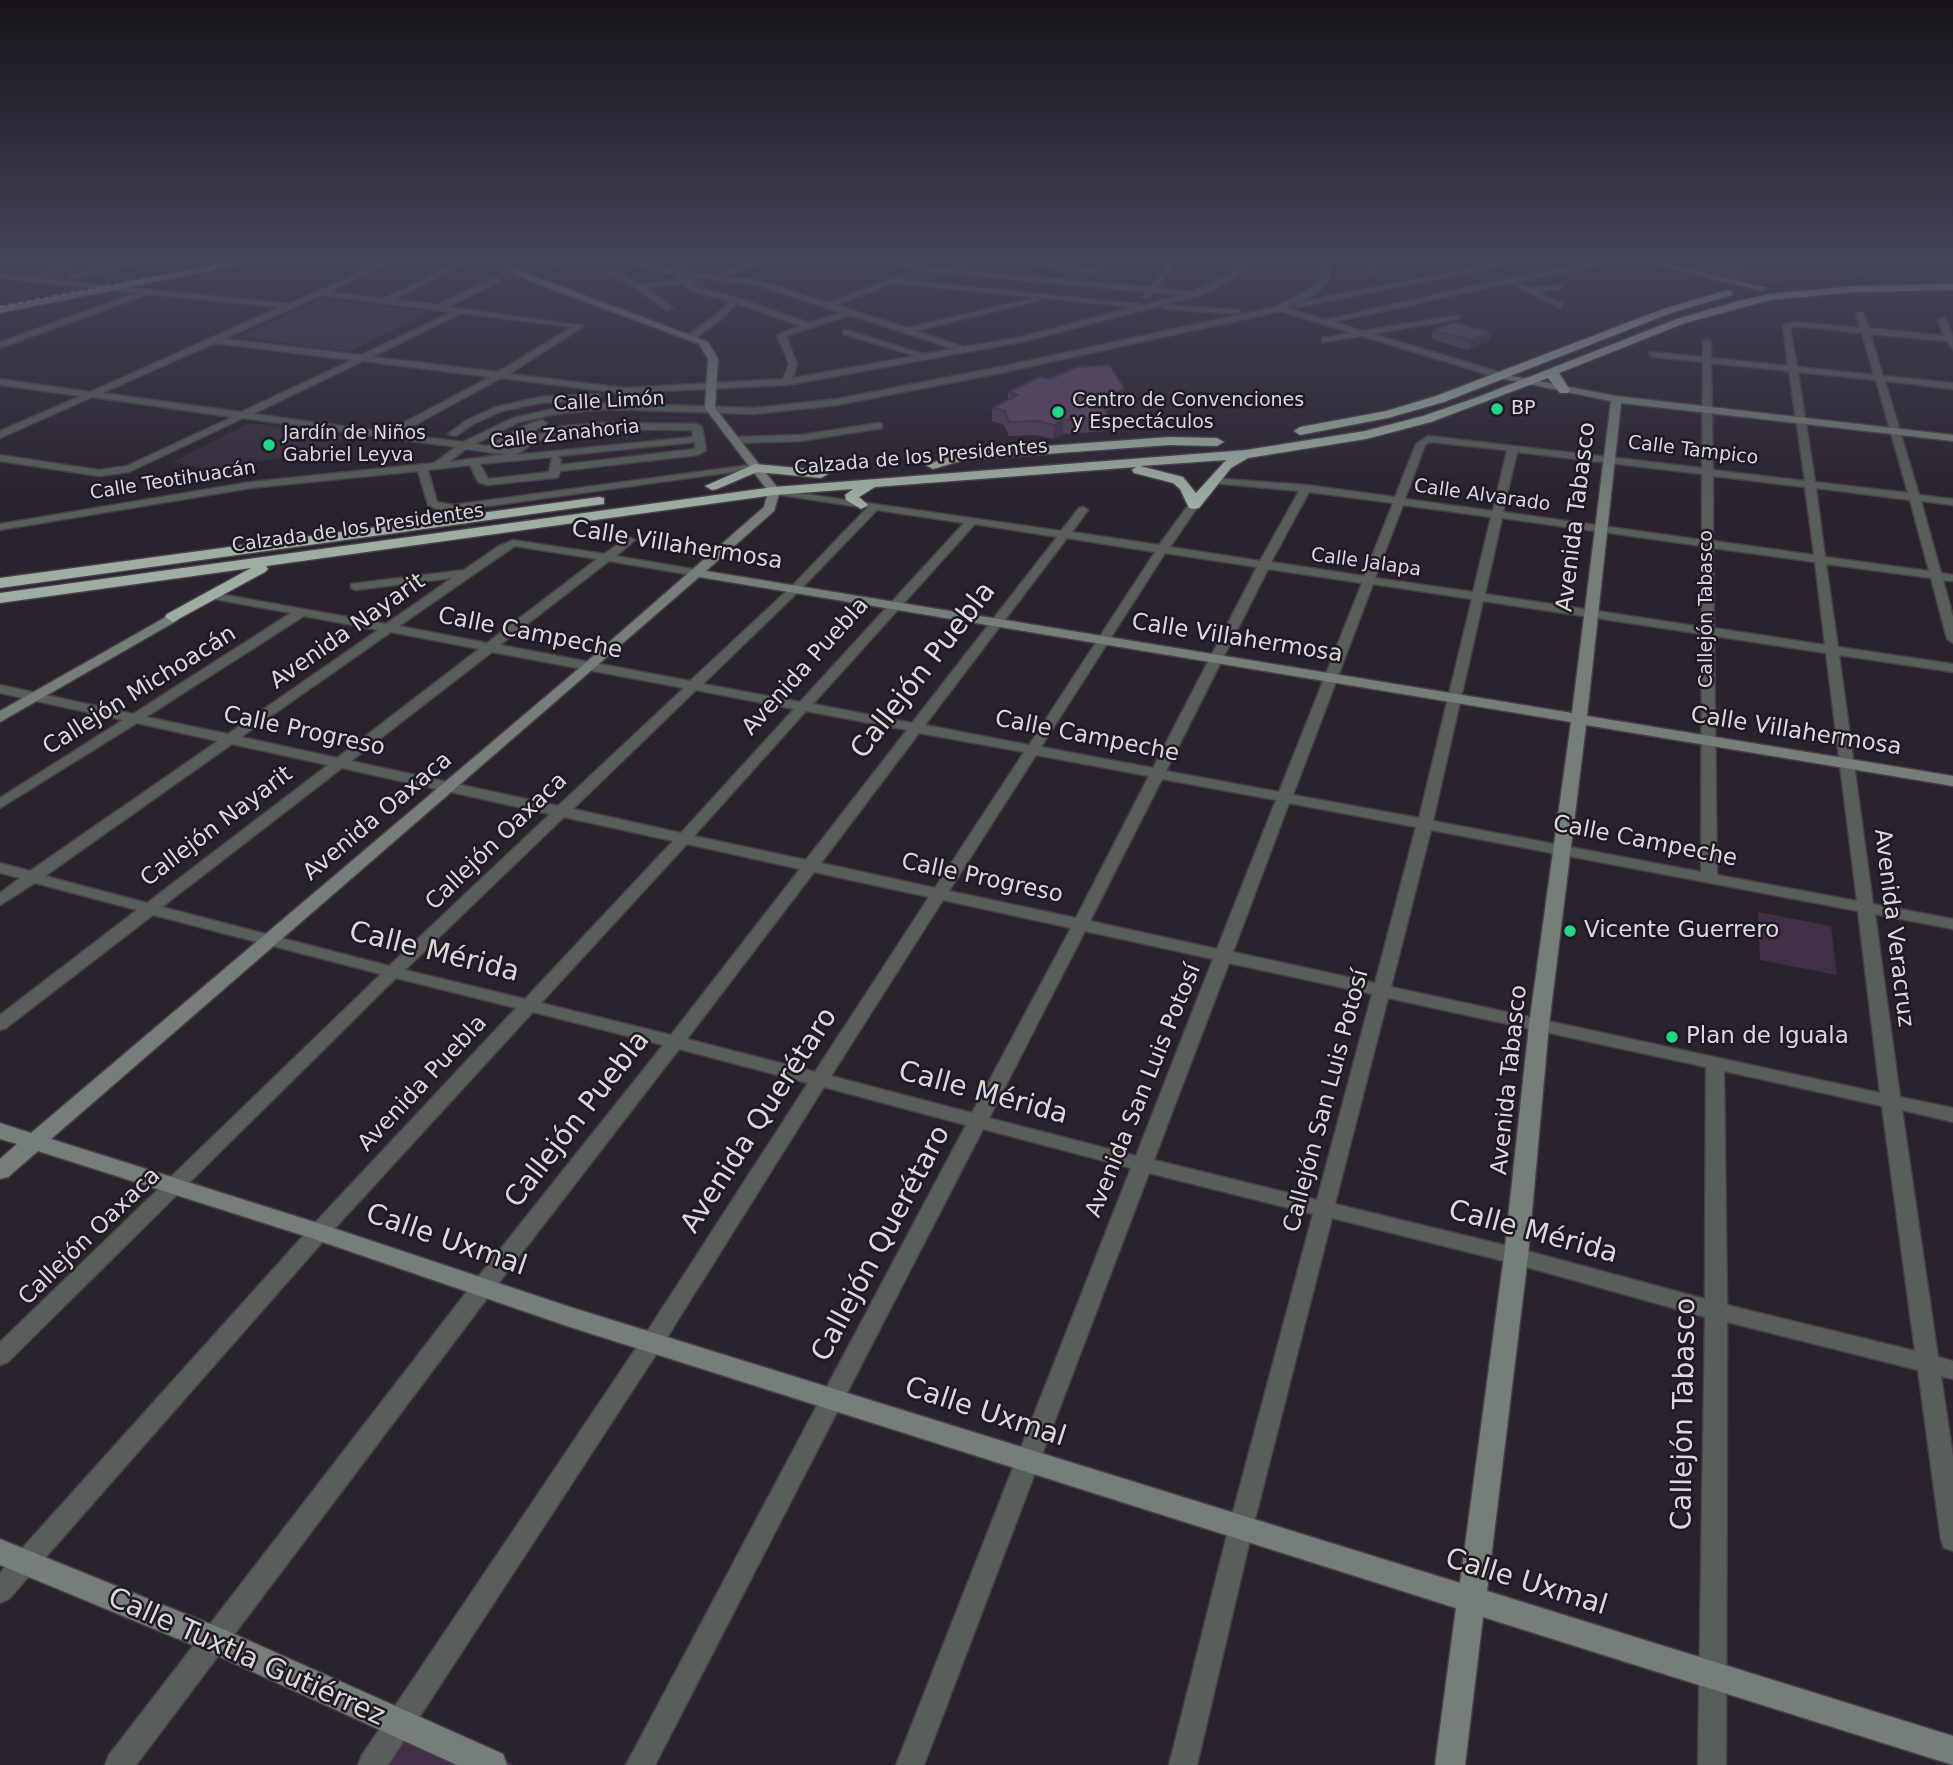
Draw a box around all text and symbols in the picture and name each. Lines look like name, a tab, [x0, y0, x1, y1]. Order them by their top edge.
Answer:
street label: Calle Limón	[553, 388, 665, 416]
place label: Centro de Convenciones y Espectáculos	[1072, 390, 1304, 434]
place label: BP	[1511, 398, 1535, 420]
marker: BP	[1489, 401, 1505, 417]
marker: Centro de Convenciones y Espectáculos	[1050, 404, 1066, 420]
street label: Calle Zanahoria	[489, 416, 641, 454]
street label: Avenida Tabasco	[1552, 421, 1602, 613]
place label: Jardín de Niños Gabriel Leyva	[283, 423, 426, 467]
street label: Calle Tampico	[1626, 432, 1760, 470]
street label: Calzada de los Presidentes	[793, 436, 1049, 480]
marker: Jardín de Niños Gabriel Leyva	[261, 437, 277, 453]
street label: Calle Teotihuacán	[89, 457, 257, 505]
street label: Calle Alvarado	[1412, 475, 1552, 517]
street label: Calzada de los Presidentes	[230, 500, 486, 558]
street label: Calle Villahermosa	[570, 516, 784, 576]
street label: Callejón Tabasco	[1696, 530, 1718, 688]
street label: Calle Jalapa	[1309, 544, 1423, 582]
street label: Avenida Nayarit	[265, 568, 431, 696]
street label: Callejón Puebla	[845, 576, 1003, 766]
street label: Avenida Puebla	[737, 592, 875, 742]
street label: Calle Campeche	[436, 603, 624, 665]
street label: Calle Villahermosa	[1130, 609, 1344, 669]
street label: Callejón Michoacán	[38, 620, 242, 762]
street label: Calle Progreso	[221, 701, 387, 763]
street label: Calle Villahermosa	[1689, 702, 1903, 762]
street label: Calle Campeche	[993, 706, 1181, 768]
street label: Avenida Oaxaca	[298, 747, 458, 887]
street label: Callejón Nayarit	[135, 761, 299, 893]
street label: Callejón Oaxaca	[420, 767, 574, 917]
street label: Calle Campeche	[1551, 811, 1739, 873]
street label: Avenida Veracruz	[1867, 827, 1919, 1029]
street label: Calle Progreso	[899, 848, 1065, 910]
street label: Calle Mérida	[346, 916, 522, 990]
place label: Vicente Guerrero	[1584, 917, 1779, 945]
marker: Vicente Guerrero	[1562, 923, 1578, 939]
street label: Avenida San Luis Potosí	[1080, 960, 1208, 1222]
street label: Callejón San Luis Potosí	[1279, 966, 1375, 1236]
street label: Avenida Tabasco	[1486, 984, 1534, 1176]
street label: Avenida Querétaro	[675, 1002, 845, 1240]
street label: Avenida Puebla	[353, 1010, 493, 1158]
place label: Plan de Iguala	[1686, 1023, 1849, 1051]
street label: Callejón Puebla	[499, 1025, 657, 1215]
marker: Plan de Iguala	[1664, 1029, 1680, 1045]
street label: Calle Mérida	[895, 1055, 1071, 1133]
street label: Callejón Querétaro	[806, 1120, 958, 1368]
street label: Callejón Oaxaca	[13, 1162, 167, 1312]
street label: Calle Mérida	[1445, 1194, 1621, 1272]
street label: Calle Uxmal	[361, 1198, 531, 1284]
street label: Callejón Tabasco	[1666, 1297, 1704, 1531]
street label: Calle Uxmal	[900, 1371, 1070, 1455]
street label: Calle Uxmal	[1441, 1542, 1611, 1624]
street label: Calle Tuxtla Gutiérrez	[102, 1582, 390, 1734]

